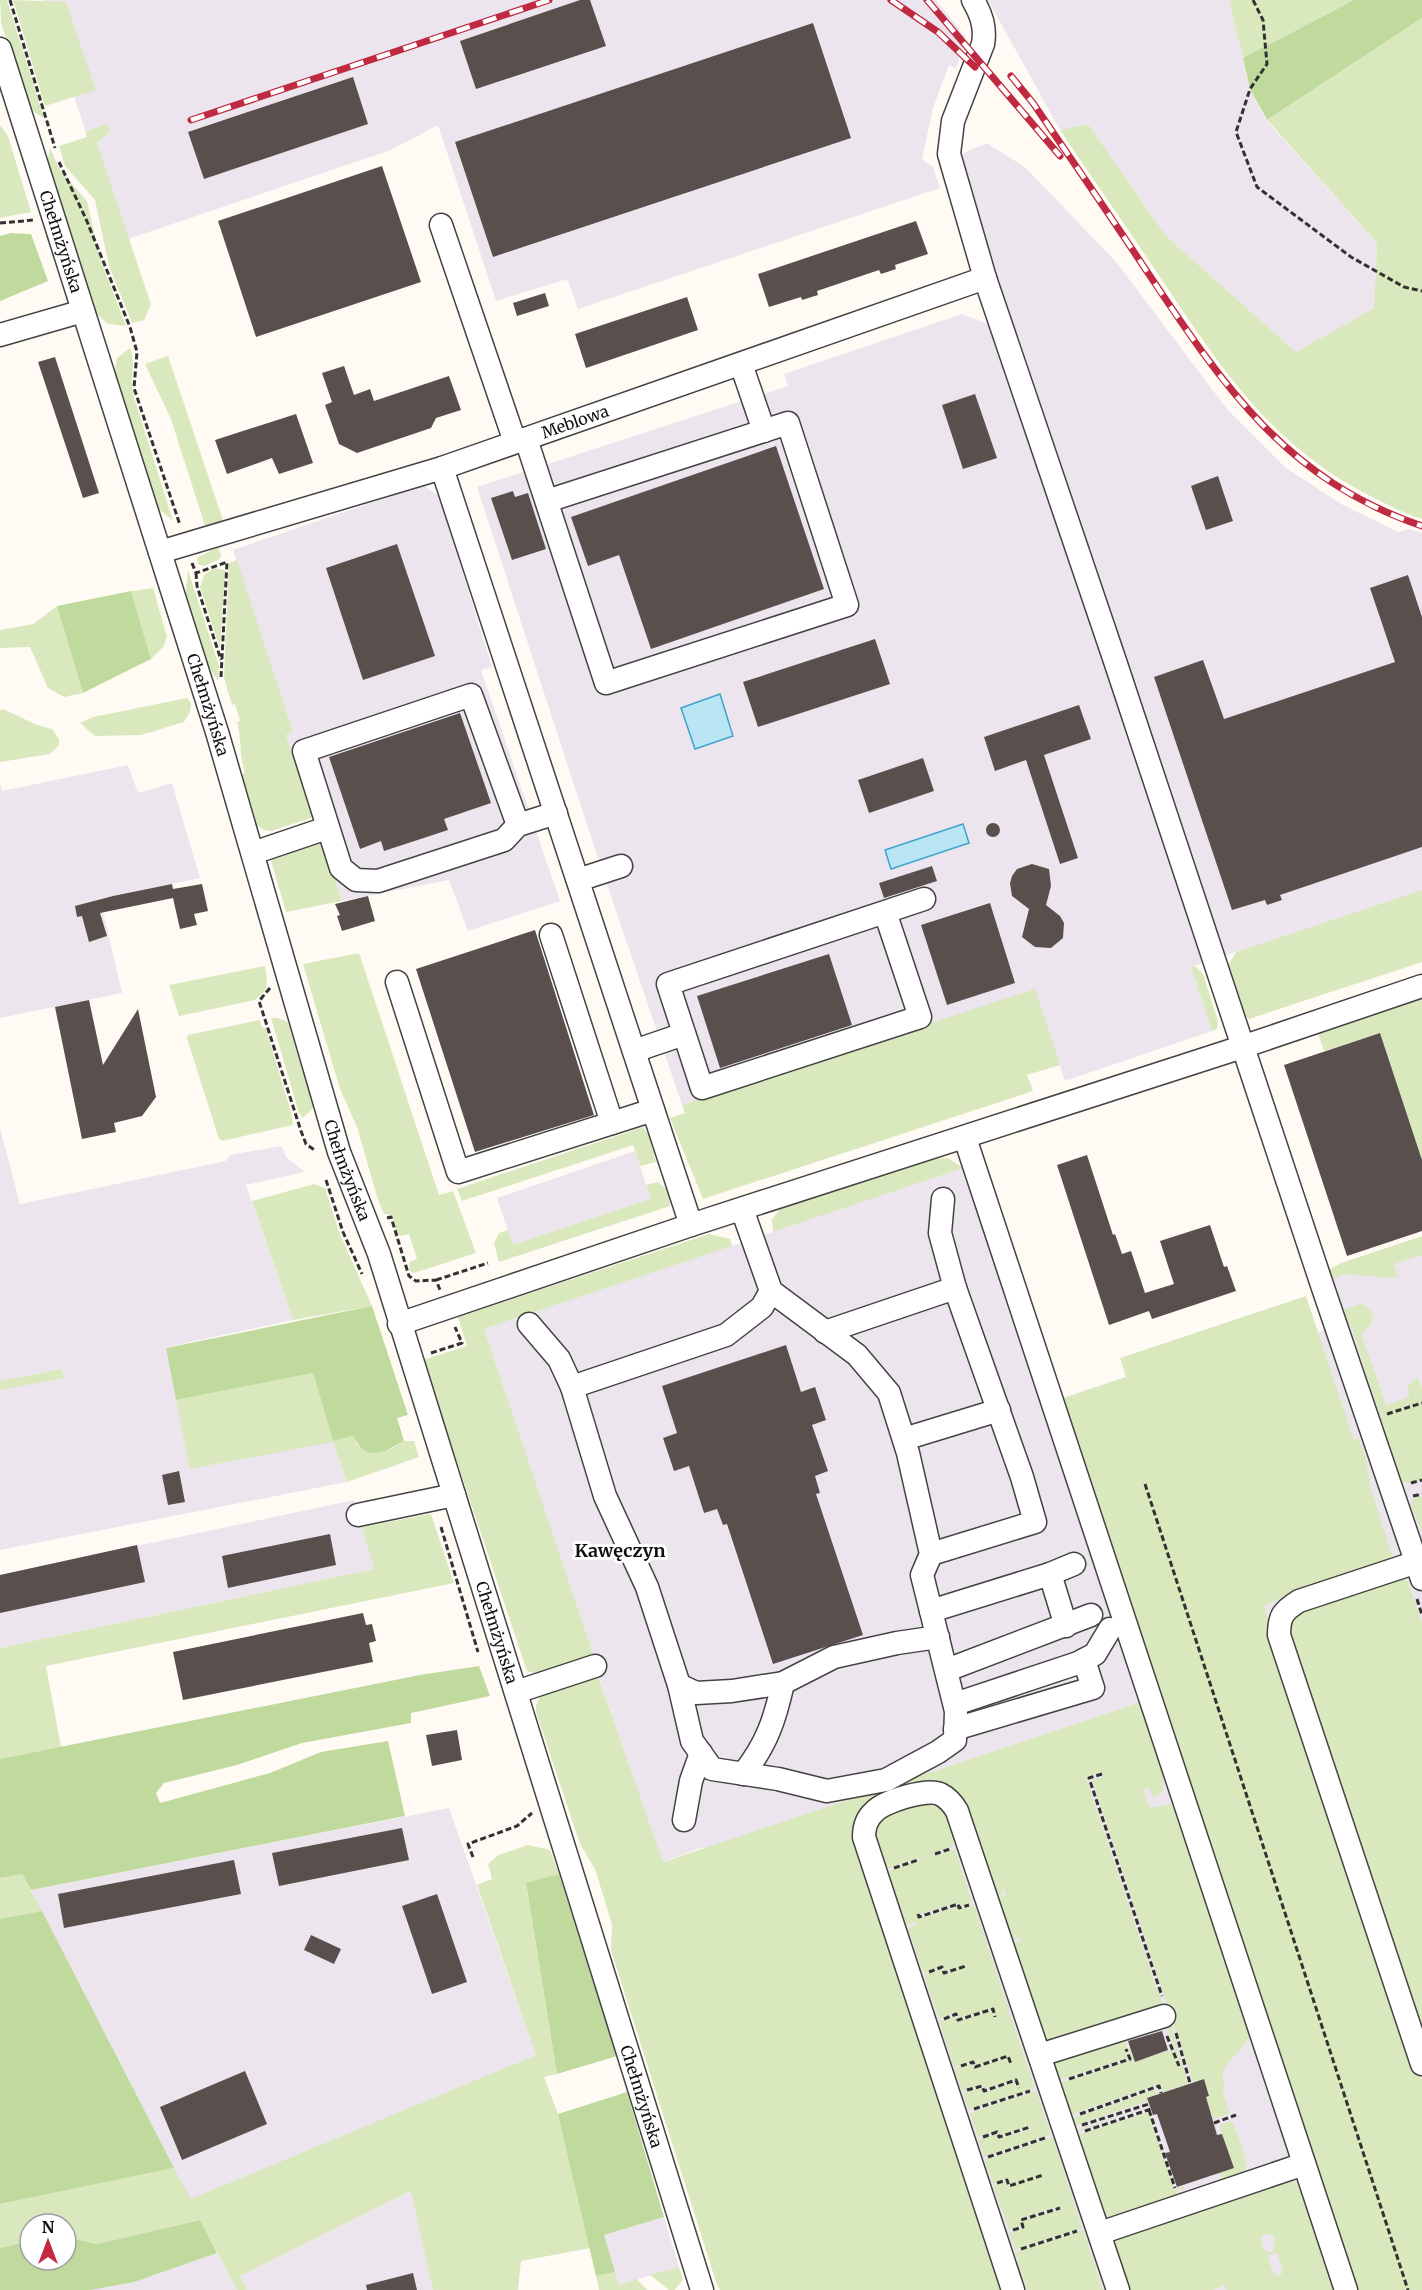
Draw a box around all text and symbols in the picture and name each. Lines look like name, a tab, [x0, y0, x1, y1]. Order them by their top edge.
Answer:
street label: Chełmżyńska	[36, 188, 87, 296]
street label: Meblowa	[539, 400, 611, 442]
street label: Chełmżyńska	[183, 651, 234, 759]
street label: Chełmżyńska	[320, 1117, 375, 1224]
district label: Kawęczyn	[575, 1539, 665, 1562]
street label: Chełmżyńska	[472, 1579, 522, 1687]
street label: Chełmżyńska	[616, 2043, 667, 2151]
north arrow	[18, 2212, 78, 2272]
text: N	[42, 2217, 55, 2237]

